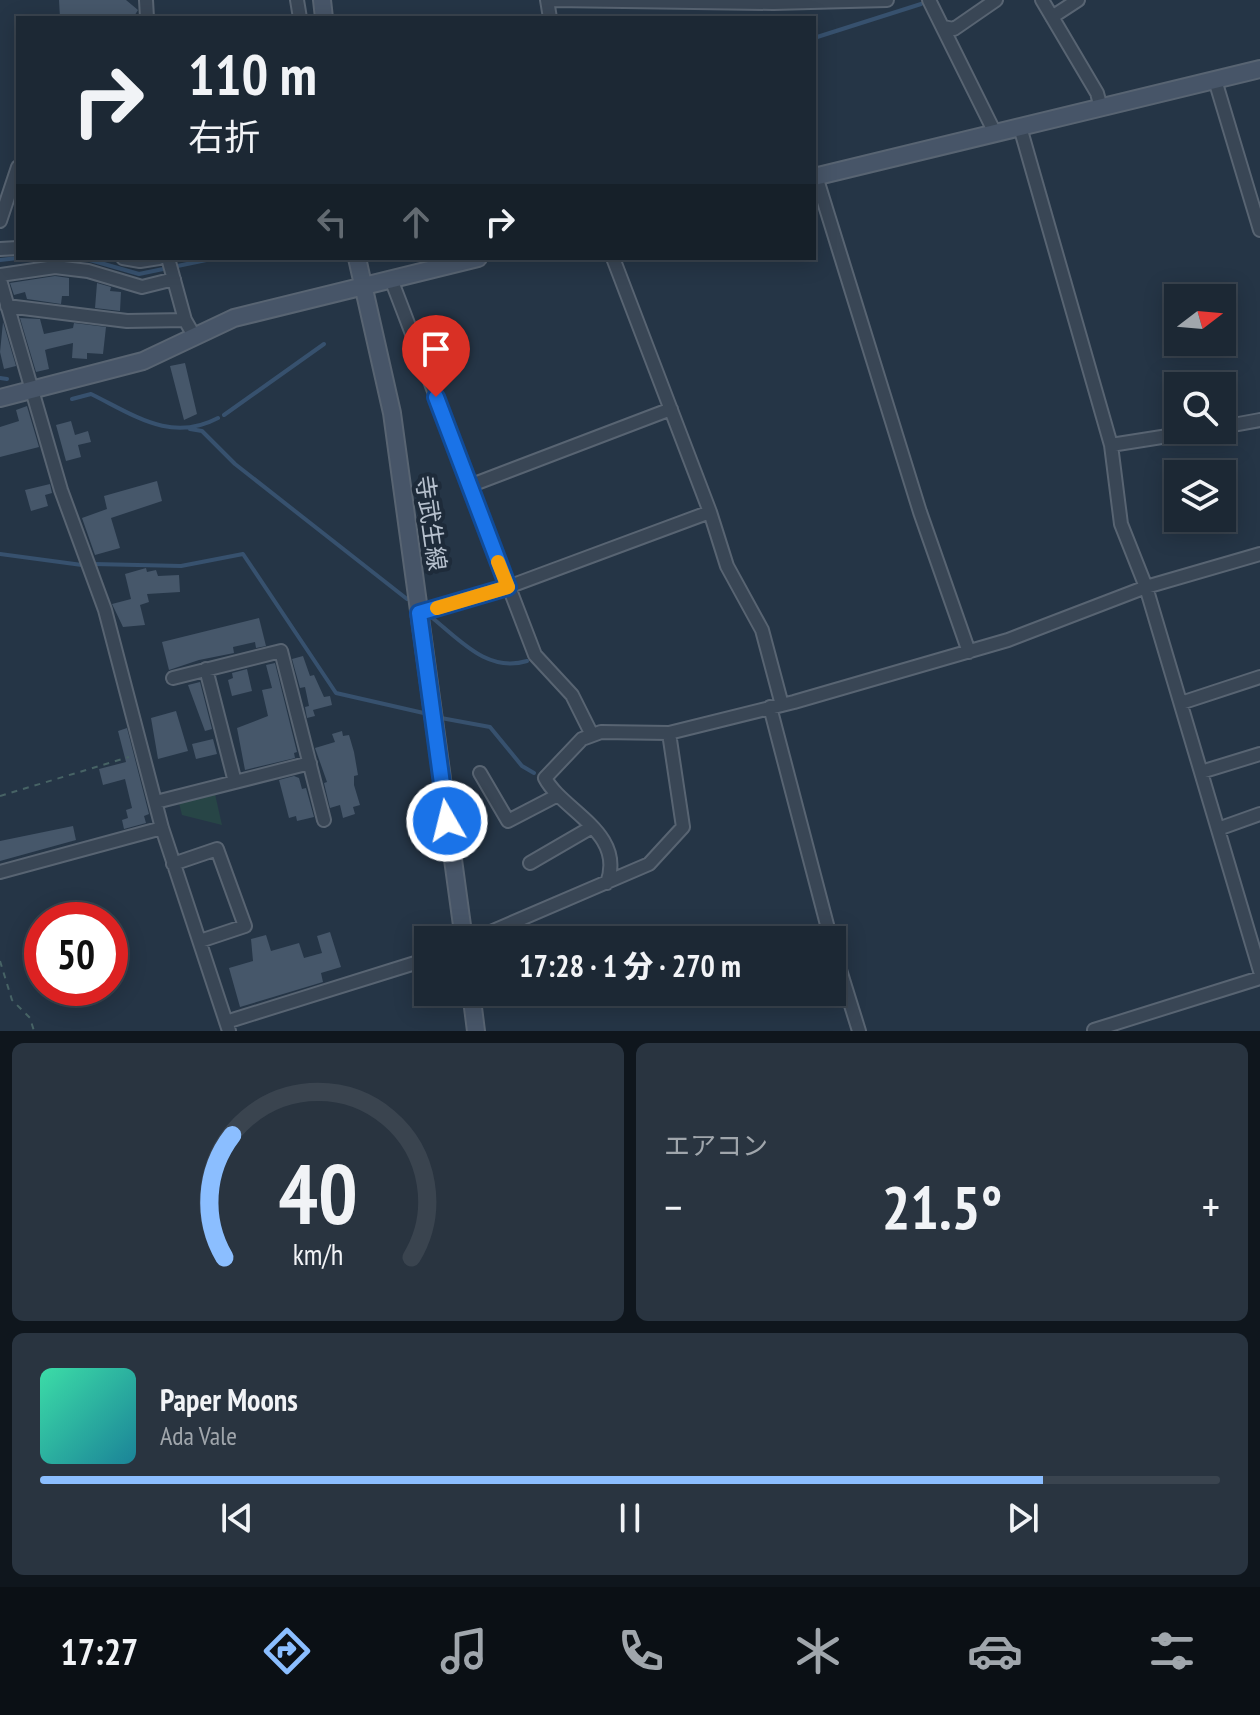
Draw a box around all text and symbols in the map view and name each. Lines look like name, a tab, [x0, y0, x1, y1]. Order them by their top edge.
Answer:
text: 110 m	[188, 38, 317, 110]
icon: right	[56, 48, 160, 152]
text: 右折	[188, 113, 260, 160]
icon: left	[310, 200, 354, 244]
icon: ahead	[394, 200, 438, 244]
icon: right	[478, 200, 522, 244]
north arrow	[1164, 284, 1236, 356]
map controls	[1164, 284, 1236, 532]
pin	[402, 315, 470, 397]
icon: arrive	[414, 327, 458, 371]
button: search	[1164, 372, 1236, 444]
button: layers	[1164, 460, 1236, 532]
street label: 寺武生線	[409, 473, 453, 573]
position arrow	[405, 779, 489, 863]
speed limit sign: 50	[24, 902, 128, 1006]
text: 17:28 · 1 分 · 270 m	[519, 946, 741, 985]
text: エアコン	[664, 1129, 768, 1162]
text: 40	[278, 1139, 358, 1247]
text: 21.5°	[882, 1168, 1002, 1246]
text: −	[664, 1178, 682, 1235]
text: +	[1202, 1178, 1220, 1235]
text: km/h	[293, 1236, 343, 1273]
text: Paper Moons	[160, 1380, 298, 1419]
text: Ada Vale	[160, 1419, 237, 1452]
icon: previous	[215, 1496, 259, 1540]
icon: pause	[608, 1496, 652, 1540]
icon: next	[1001, 1496, 1045, 1540]
icon: directions	[259, 1623, 315, 1679]
icon: music	[436, 1623, 492, 1679]
icon: phone	[613, 1623, 669, 1679]
icon: climate	[790, 1623, 846, 1679]
icon: car	[967, 1623, 1023, 1679]
icon: filters	[1144, 1623, 1200, 1679]
text: 17:27	[60, 1628, 138, 1675]

